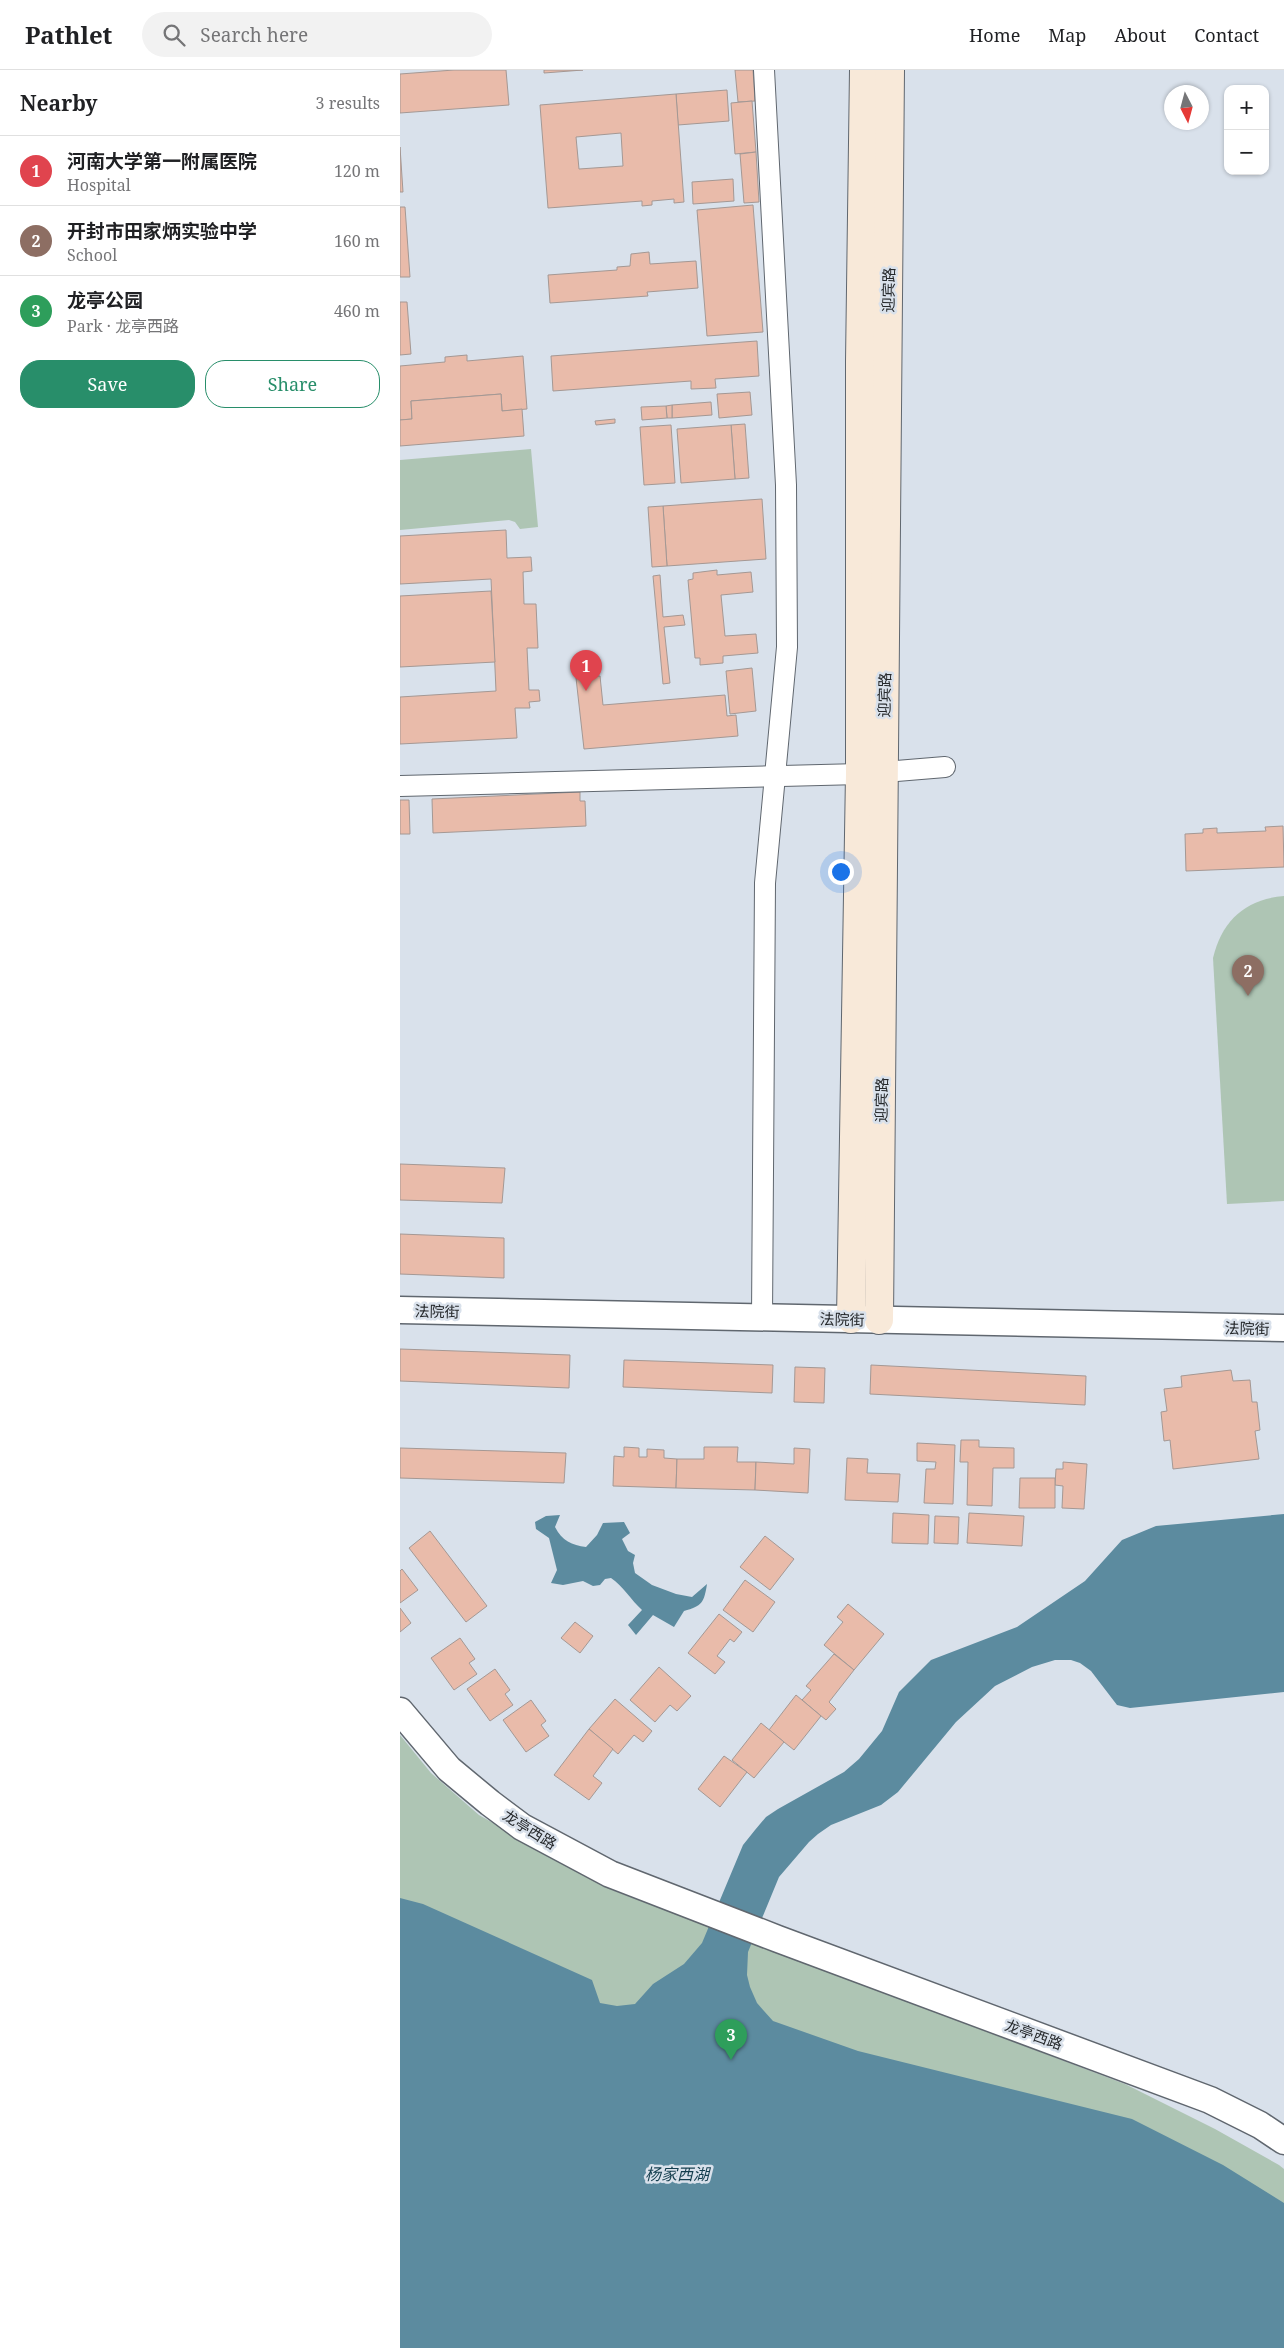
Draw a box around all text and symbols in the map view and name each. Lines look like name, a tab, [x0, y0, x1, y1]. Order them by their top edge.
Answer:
search box	[142, 12, 492, 57]
text: Pathlet	[25, 18, 112, 51]
icon: search	[160, 21, 188, 49]
text: Search here	[200, 22, 308, 48]
text: Home	[969, 23, 1020, 47]
text: Map	[1048, 23, 1086, 47]
text: About	[1114, 23, 1166, 47]
text: Contact	[1194, 23, 1259, 47]
north arrow	[1164, 85, 1209, 130]
map controls	[1224, 85, 1269, 175]
button: +	[1224, 85, 1269, 130]
text: Nearby	[20, 89, 98, 117]
text: 3 results	[316, 92, 380, 114]
button: −	[1224, 130, 1269, 175]
text: 河南大学第一附属医院	[67, 148, 257, 174]
text: 1	[31, 160, 41, 182]
text: 120 m	[334, 160, 380, 182]
text: Hospital	[67, 174, 131, 196]
text: 开封市田家炳实验中学	[67, 218, 257, 244]
text: 2	[31, 230, 41, 252]
text: 160 m	[334, 230, 380, 252]
text: School	[67, 244, 117, 266]
street label: 迎宾路	[878, 267, 898, 313]
text: 龙亭公园	[67, 287, 143, 313]
text: 3	[31, 300, 41, 322]
text: 460 m	[334, 300, 380, 322]
text: Park · 龙亭西路	[67, 315, 179, 337]
button: Save	[20, 360, 195, 408]
button: Share	[205, 360, 380, 408]
pin: 1	[570, 650, 602, 691]
street label: 迎宾路	[874, 672, 894, 718]
your location	[828, 859, 854, 885]
pin: 2	[1232, 955, 1264, 996]
street label: 迎宾路	[871, 1077, 891, 1123]
street label: 法院街	[414, 1301, 460, 1321]
street label: 法院街	[819, 1309, 865, 1329]
street label: 法院街	[1224, 1318, 1270, 1338]
street label: 龙亭西路	[499, 1805, 561, 1853]
street label: 龙亭西路	[1002, 2014, 1066, 2054]
pin: 3	[715, 2019, 747, 2060]
water label: 杨家西湖	[645, 2163, 712, 2185]

